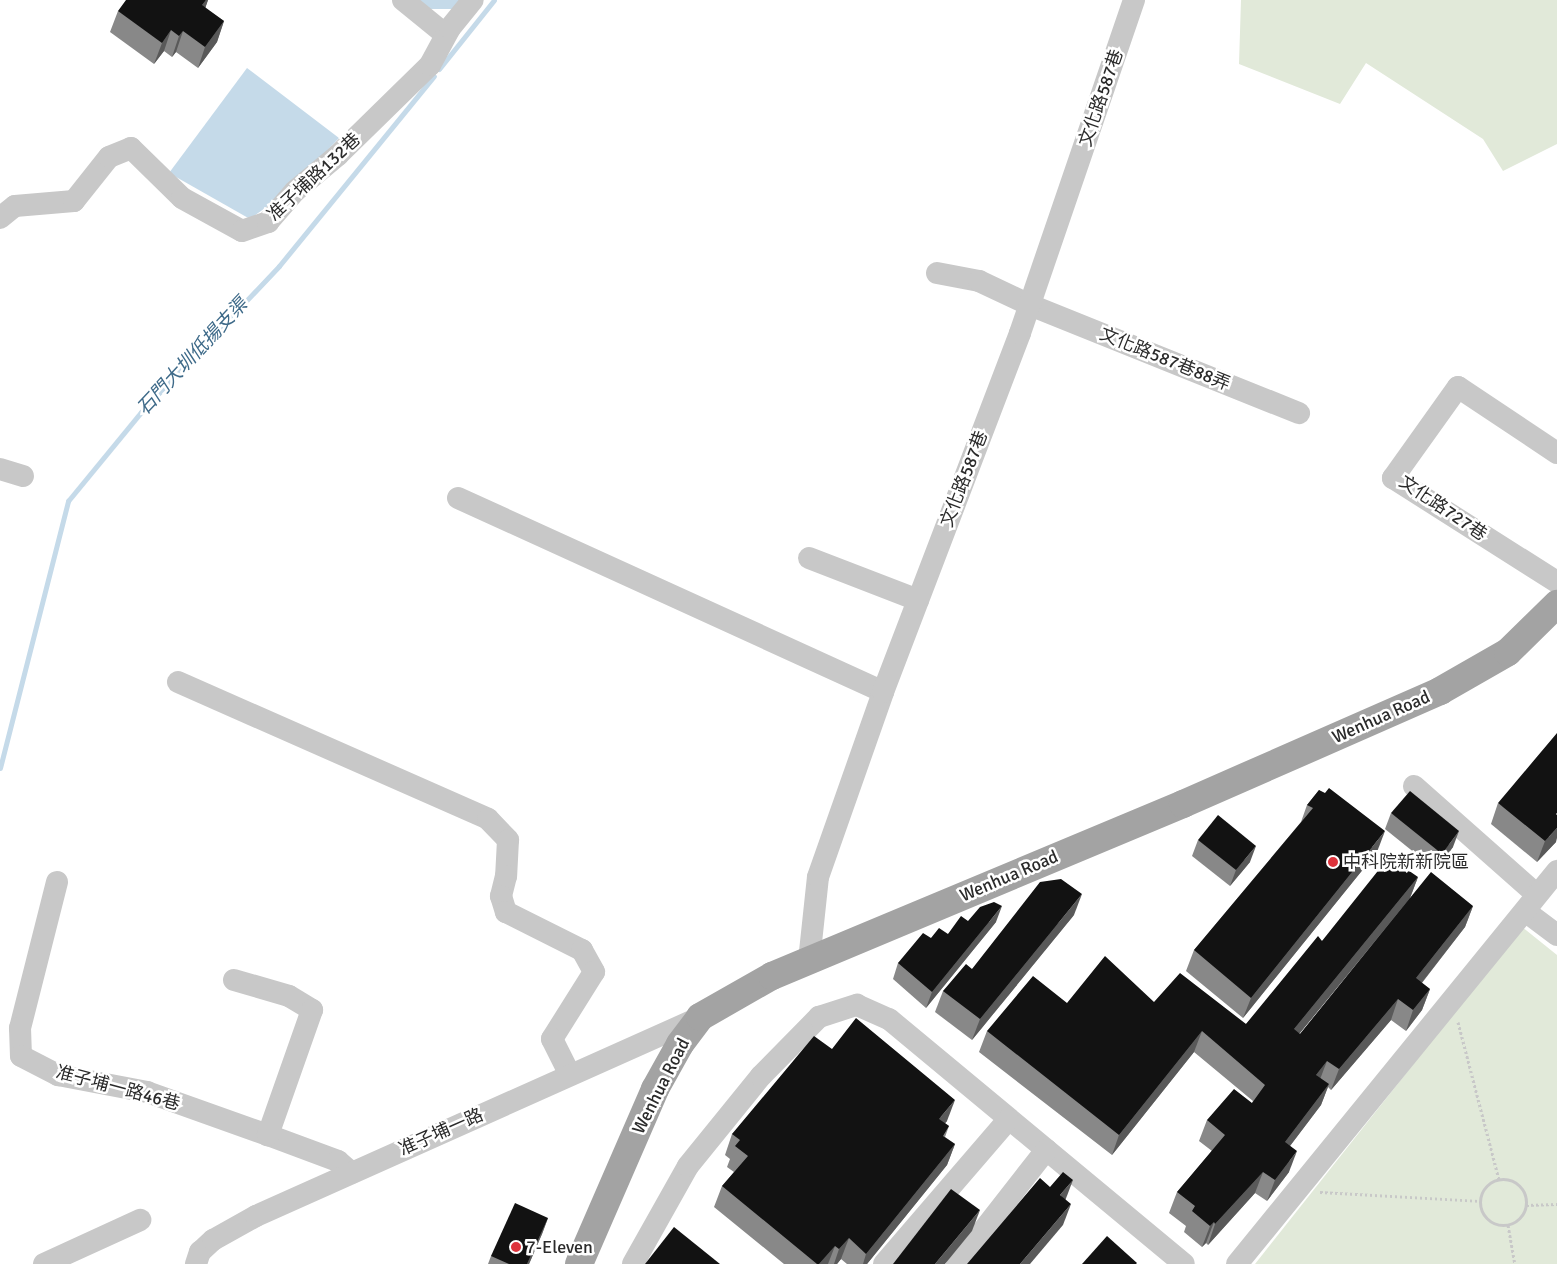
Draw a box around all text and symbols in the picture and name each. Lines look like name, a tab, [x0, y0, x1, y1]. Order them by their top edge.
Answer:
street label: 文化路587巷	[1074, 47, 1128, 149]
street label: 准子埔路132巷	[263, 128, 365, 226]
water label: 石門大圳低揚支渠	[133, 294, 253, 420]
street label: 文化路587巷88弄	[1097, 323, 1233, 395]
street label: 文化路587巷	[936, 428, 992, 530]
street label: 文化路727巷	[1395, 471, 1491, 545]
street label: Wenhua Road	[1329, 686, 1433, 748]
street label: Wenhua Road	[957, 846, 1061, 906]
place label: 中科院新新院區	[1343, 851, 1469, 873]
marker: 中科院新新院區	[1327, 856, 1339, 868]
street label: Wenhua Road	[628, 1034, 694, 1138]
street label: 准子埔一路46巷	[54, 1061, 182, 1115]
street label: 准子埔一路	[395, 1104, 487, 1160]
place label: 7-Eleven	[526, 1236, 593, 1258]
marker: 7-Eleven	[510, 1241, 522, 1253]

